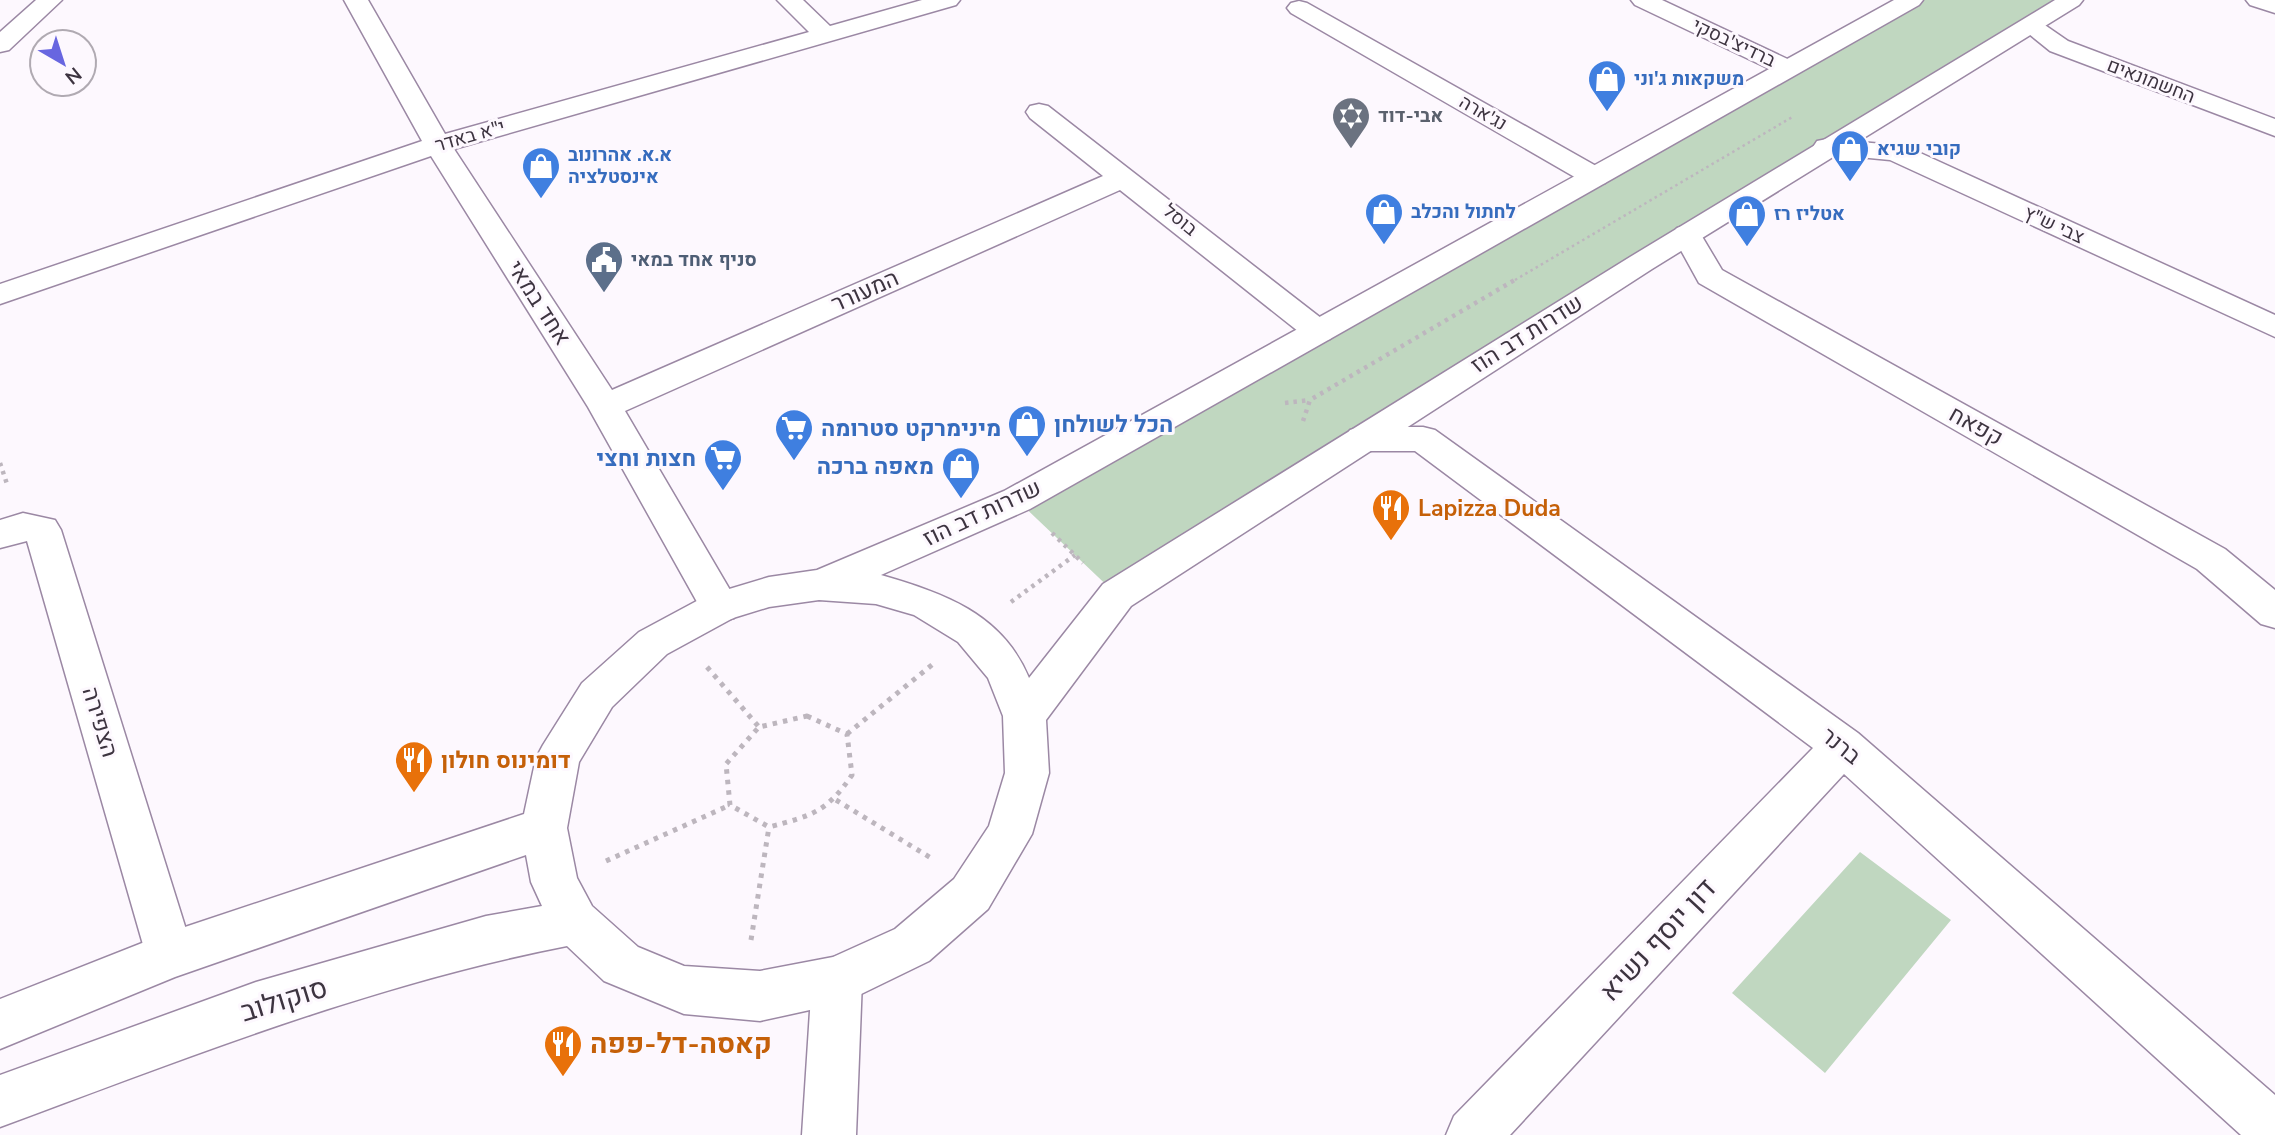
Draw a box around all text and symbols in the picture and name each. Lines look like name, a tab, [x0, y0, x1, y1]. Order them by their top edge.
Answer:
street label: ברדיצ'בסקי	[1688, 12, 1780, 74]
north arrow	[28, 28, 98, 98]
street label: החשמונאים	[2103, 52, 2199, 110]
shop icon: משקאות ג'וני	[1586, 58, 1628, 113]
text: N	[59, 61, 87, 90]
place label: משקאות ג'וני	[1634, 66, 1744, 92]
street label: נג'ארה	[1454, 89, 1512, 137]
synagogue icon: אבי-דוד	[1330, 95, 1372, 150]
place label: אבי-דוד	[1378, 103, 1443, 129]
street label: י"א באדר	[432, 114, 508, 158]
shop icon: קובי שגיא	[1829, 128, 1871, 183]
place label: קובי שגיא	[1877, 136, 1961, 162]
place label: א.א. אהרונוב אינסטלציה	[568, 142, 672, 190]
shop icon: א.א. אהרונוב אינסטלציה	[520, 145, 562, 200]
shop icon: לחתול והכלב	[1363, 191, 1405, 246]
shop icon: אטליז רז	[1726, 193, 1768, 248]
street label: בוסל	[1157, 198, 1203, 242]
place label: לחתול והכלב	[1411, 199, 1516, 225]
street label: צבי ש"ץ	[2020, 200, 2088, 250]
place label: אטליז רז	[1774, 201, 1845, 227]
public building icon: סניף אחד במאי	[583, 239, 625, 294]
place label: סניף אחד במאי	[631, 247, 757, 273]
street label: אחד במאי	[500, 255, 578, 351]
street label: המעורר	[826, 262, 904, 320]
street label: שדרות דב הוז	[1465, 287, 1589, 381]
street label: קפאח	[1943, 399, 2009, 453]
shop icon: הכל לשולחן	[1006, 403, 1048, 458]
supermarket icon: מינימרקט סטרומה	[773, 407, 815, 462]
place label: הכל לשולחן	[1054, 409, 1173, 440]
place label: מינימרקט סטרומה	[821, 413, 1001, 444]
supermarket icon: חצות וחצי	[702, 437, 744, 492]
place label: חצות וחצי	[597, 443, 696, 474]
shop icon: מאפה ברכה	[940, 445, 982, 500]
place label: מאפה ברכה	[817, 451, 934, 482]
street label: שדרות דב הוז	[918, 472, 1046, 554]
restaurant icon: Lapizza Duda	[1370, 487, 1412, 542]
place label: Lapizza Duda	[1418, 493, 1561, 524]
street label: הצפירה	[75, 683, 125, 761]
street label: ברנר	[1815, 720, 1867, 772]
restaurant icon: דומינוס חולון	[393, 739, 435, 794]
place label: דומינוס חולון	[441, 745, 571, 776]
street label: דון יוסף נשיא	[1591, 870, 1725, 1010]
street label: סוקולוב	[236, 969, 332, 1031]
restaurant icon: קאסה-דל-פפה	[542, 1023, 584, 1078]
place label: קאסה-דל-פפה	[590, 1025, 772, 1063]

